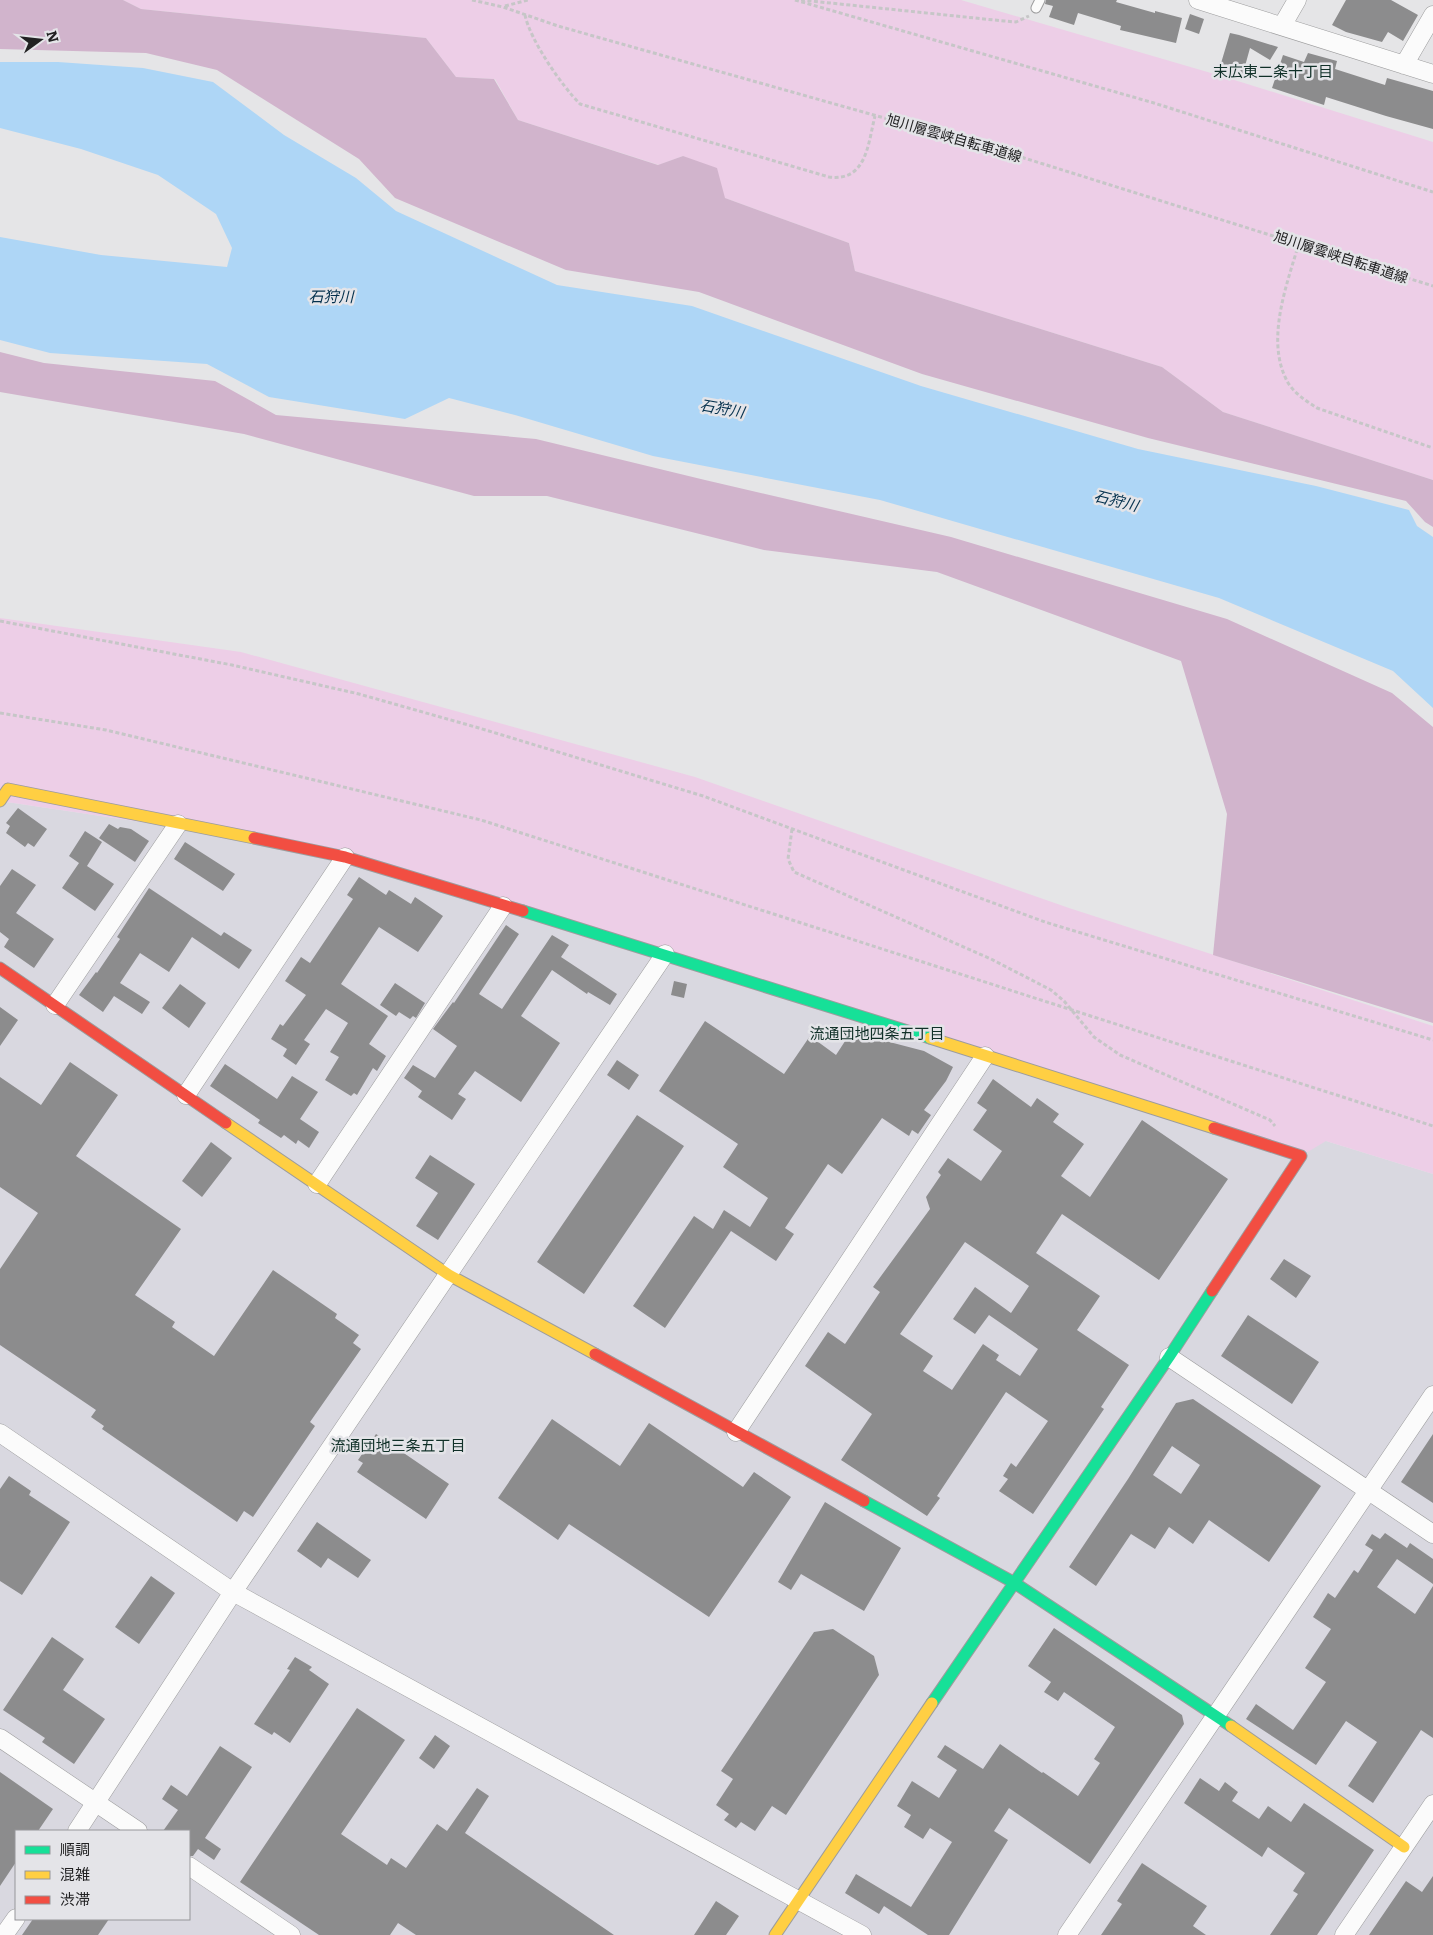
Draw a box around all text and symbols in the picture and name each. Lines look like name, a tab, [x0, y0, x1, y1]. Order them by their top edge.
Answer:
north arrow	[15, 15, 65, 65]
text: N	[42, 28, 65, 45]
district label: 末広東二条十丁目	[1213, 59, 1333, 82]
street label: 旭川層雲峡自転車道線	[884, 108, 1024, 166]
street label: 旭川層雲峡自転車道線	[1272, 225, 1411, 287]
water label: 石狩川	[308, 284, 355, 307]
water label: 石狩川	[698, 392, 748, 423]
water label: 石狩川	[1092, 483, 1143, 517]
district label: 流通団地四条五丁目	[809, 1021, 945, 1044]
district label: 流通団地三条五丁目	[330, 1433, 466, 1456]
legend	[15, 1830, 190, 1920]
text: 順調	[60, 1837, 90, 1860]
text: 混雑	[60, 1862, 90, 1885]
text: 渋滞	[60, 1887, 90, 1910]

